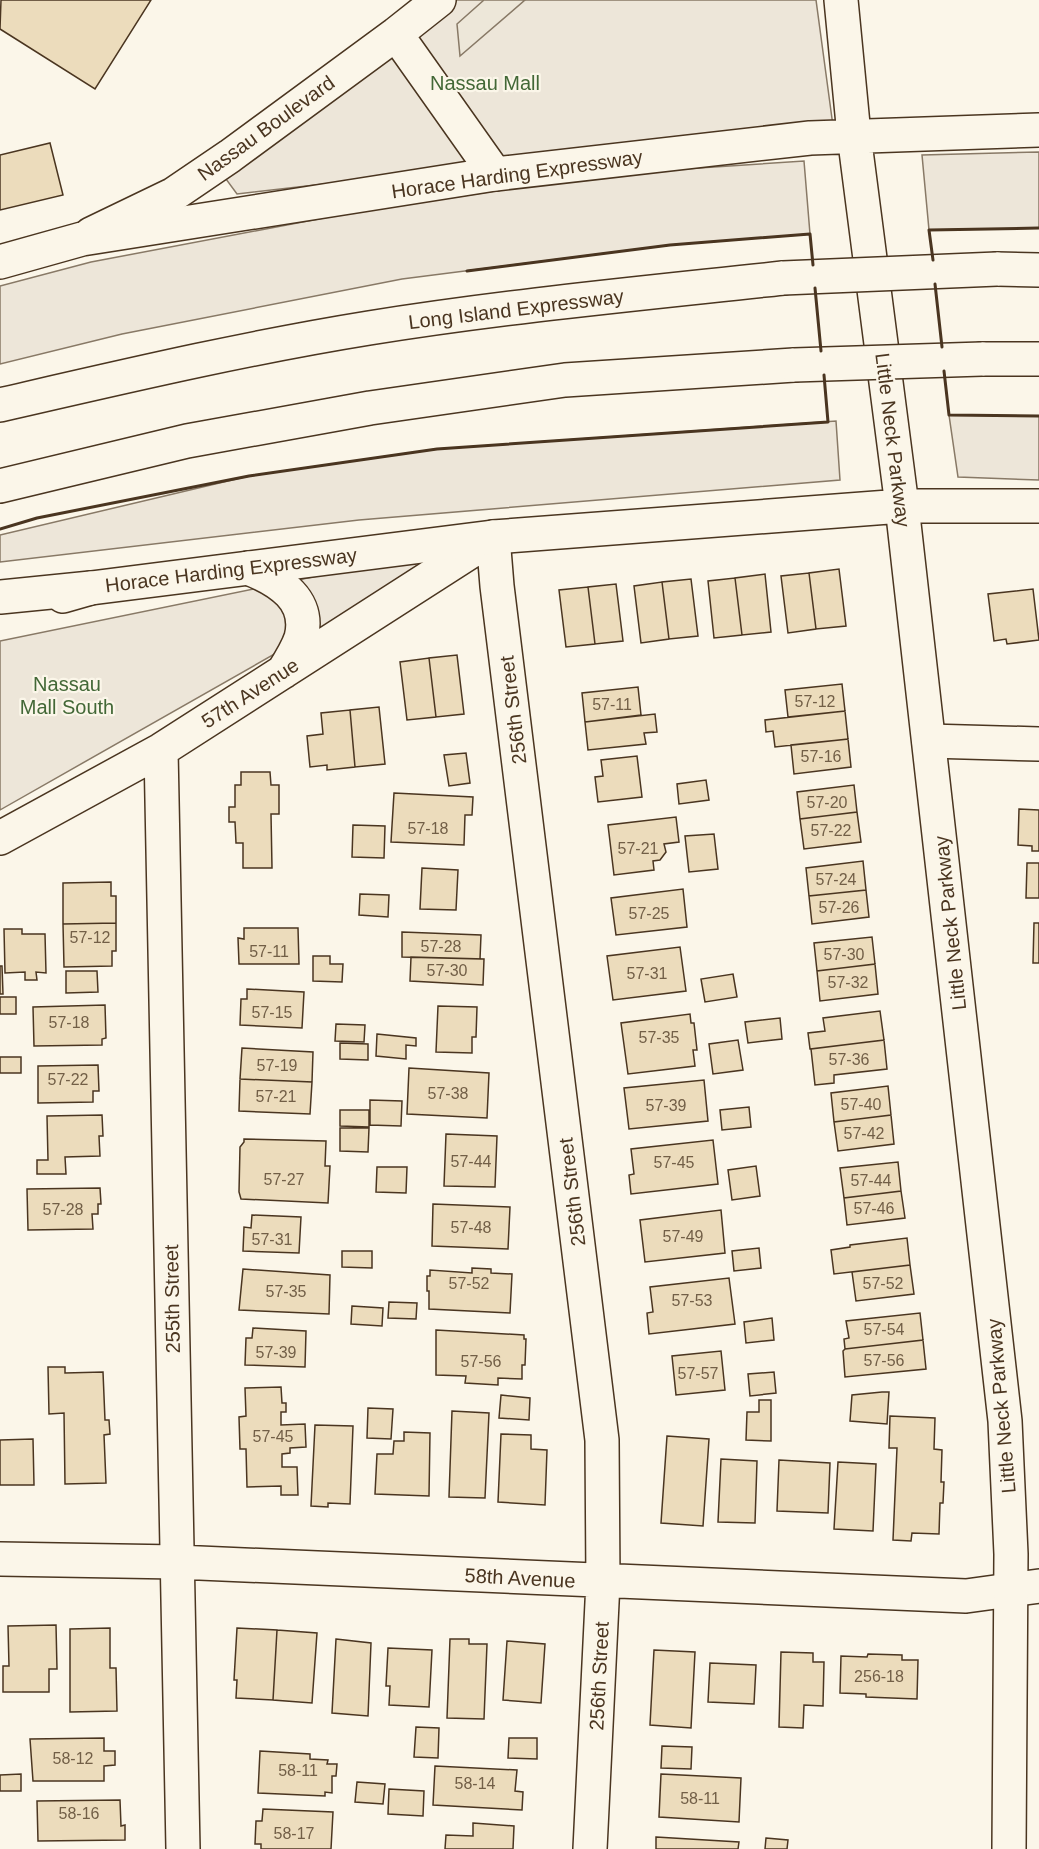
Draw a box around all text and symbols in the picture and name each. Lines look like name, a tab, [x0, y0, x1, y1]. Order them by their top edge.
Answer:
street label: Nassau Boulevard	[193, 71, 339, 185]
park label: Nassau Mall	[430, 72, 540, 94]
street label: Horace Harding Expressway	[390, 145, 644, 203]
street label: Long Island Expressway	[407, 285, 625, 333]
street label: Little Neck Parkway	[871, 352, 915, 528]
street label: Horace Harding Expressway	[104, 544, 358, 596]
street label: 57th Avenue	[198, 654, 302, 732]
street label: 256th Street	[495, 654, 531, 765]
park label: Nassau Mall South	[20, 673, 114, 718]
house number: 57-12	[795, 693, 836, 710]
house number: 57-11	[592, 696, 632, 713]
house number: 57-16	[801, 748, 842, 765]
house number: 57-20	[807, 794, 848, 811]
house number: 57-18	[408, 820, 449, 837]
house number: 57-22	[811, 822, 852, 839]
street label: Little Neck Parkway	[930, 835, 970, 1011]
house number: 57-21	[618, 840, 659, 857]
house number: 57-24	[816, 871, 857, 888]
house number: 57-26	[819, 899, 860, 916]
house number: 57-25	[629, 905, 670, 922]
house number: 57-12	[70, 929, 111, 946]
house number: 57-28	[421, 938, 462, 955]
house number: 57-11	[249, 943, 289, 960]
house number: 57-30	[824, 946, 865, 963]
house number: 57-30	[427, 962, 468, 979]
house number: 57-31	[627, 965, 668, 982]
house number: 57-32	[828, 974, 869, 991]
house number: 57-15	[252, 1004, 293, 1021]
house number: 57-18	[49, 1014, 90, 1031]
house number: 57-35	[639, 1029, 680, 1046]
house number: 57-36	[829, 1051, 870, 1068]
house number: 57-19	[257, 1057, 298, 1074]
house number: 57-22	[48, 1071, 89, 1088]
house number: 57-38	[428, 1085, 469, 1102]
house number: 57-21	[256, 1088, 297, 1105]
house number: 57-40	[841, 1096, 882, 1113]
house number: 57-39	[646, 1097, 687, 1114]
house number: 57-42	[844, 1125, 885, 1142]
street label: 256th Street	[554, 1136, 590, 1247]
house number: 57-44	[451, 1153, 492, 1170]
house number: 57-45	[654, 1154, 695, 1171]
house number: 57-27	[264, 1171, 305, 1188]
house number: 57-44	[851, 1172, 892, 1189]
house number: 57-46	[854, 1200, 895, 1217]
house number: 57-28	[43, 1201, 84, 1218]
house number: 57-48	[451, 1219, 492, 1236]
house number: 57-49	[663, 1228, 704, 1245]
house number: 57-31	[252, 1231, 293, 1248]
street label: 255th Street	[160, 1244, 184, 1354]
house number: 57-52	[449, 1275, 490, 1292]
house number: 57-52	[863, 1275, 904, 1292]
house number: 57-35	[266, 1283, 307, 1300]
house number: 57-53	[672, 1292, 713, 1309]
street label: Little Neck Parkway	[982, 1318, 1020, 1494]
house number: 57-54	[864, 1321, 905, 1338]
house number: 57-39	[256, 1344, 297, 1361]
house number: 57-56	[864, 1352, 905, 1369]
house number: 57-56	[461, 1353, 502, 1370]
house number: 57-57	[678, 1365, 719, 1382]
house number: 57-45	[253, 1428, 294, 1445]
street label: 58th Avenue	[464, 1564, 576, 1592]
street label: 256th Street	[585, 1621, 613, 1731]
house number: 256-18	[854, 1668, 904, 1685]
house number: 58-12	[53, 1750, 94, 1767]
house number: 58-11	[278, 1762, 318, 1779]
house number: 58-14	[455, 1775, 496, 1792]
house number: 58-11	[680, 1790, 720, 1807]
house number: 58-16	[59, 1805, 100, 1822]
house number: 58-17	[274, 1825, 315, 1842]

